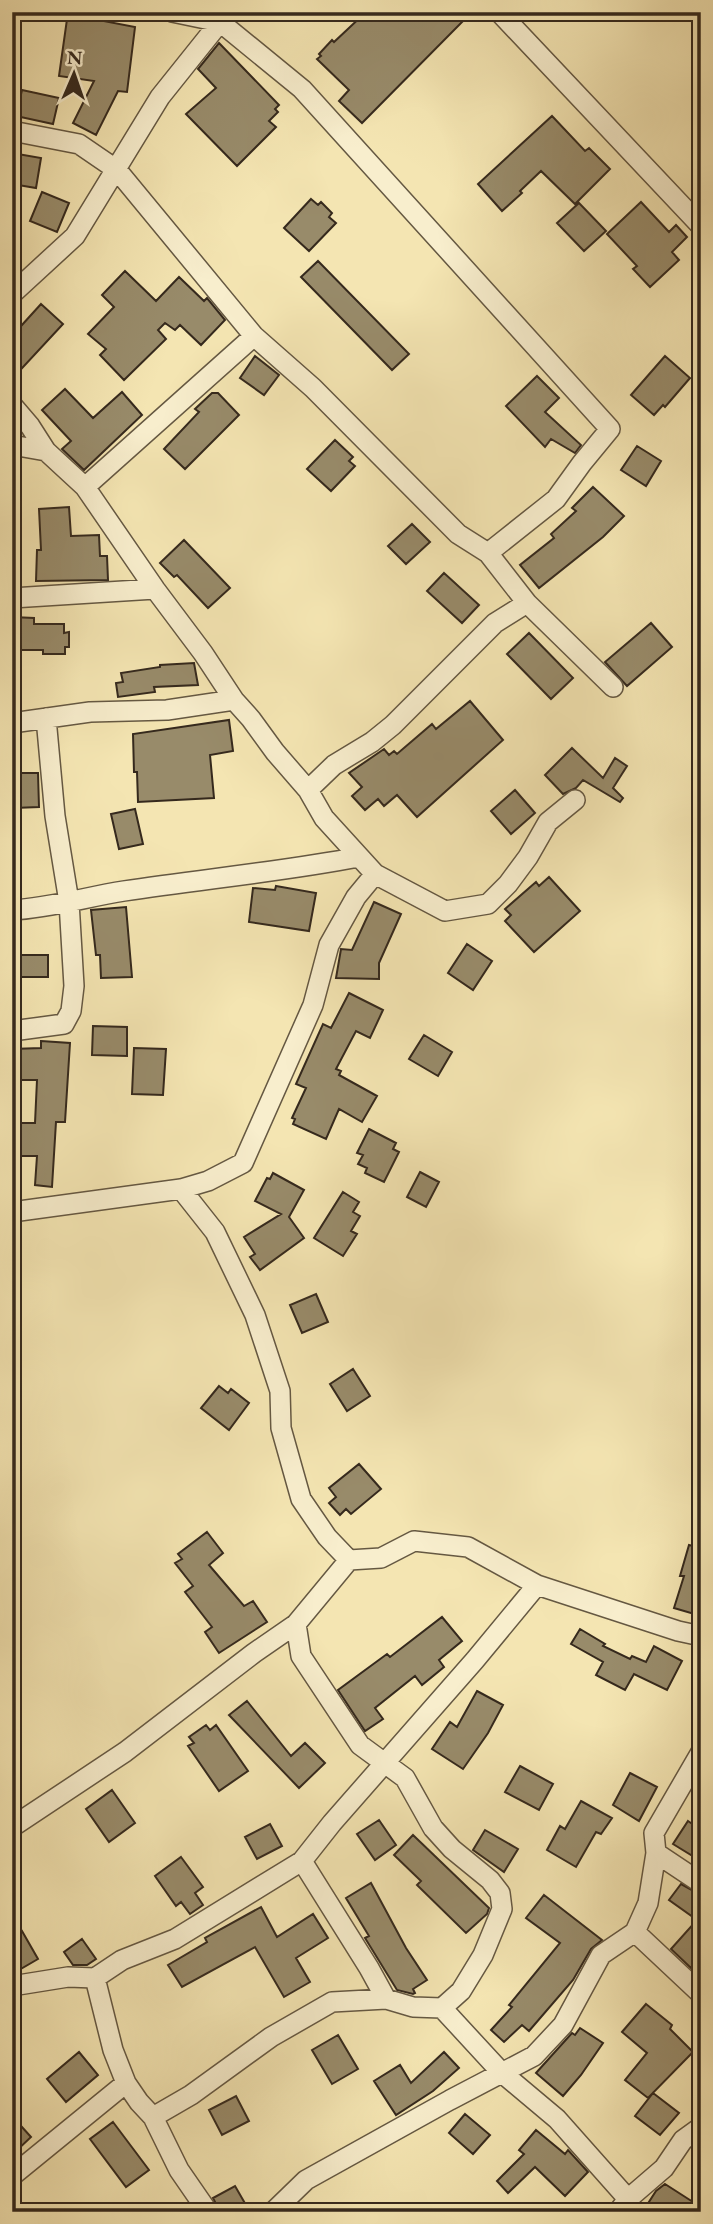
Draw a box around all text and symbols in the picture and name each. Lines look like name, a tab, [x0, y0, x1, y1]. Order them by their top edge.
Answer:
north arrow	[38, 38, 108, 108]
text: N	[66, 45, 83, 70]

